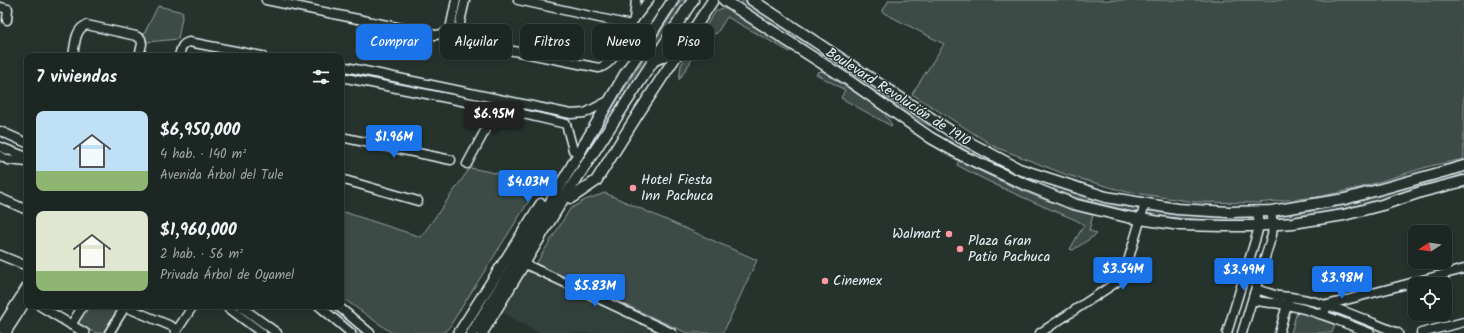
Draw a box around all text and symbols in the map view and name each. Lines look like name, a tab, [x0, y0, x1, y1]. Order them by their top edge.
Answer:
chip: Comprar	[356, 24, 432, 60]
chip: Alquilar	[440, 24, 512, 60]
chip: Filtros	[520, 24, 584, 60]
chip: Nuevo	[592, 24, 655, 60]
chip: Piso	[663, 24, 714, 60]
street label: Boulevard Revolución de 1910	[821, 42, 975, 152]
text: 7 viviendas	[36, 64, 117, 91]
icon: filters	[310, 66, 332, 88]
pin: $6.95M	[461, 102, 527, 136]
text: $6.95M	[474, 104, 514, 125]
text: $6,950,000	[160, 117, 240, 144]
pin: $1.96M	[361, 125, 427, 159]
icon: home	[68, 127, 116, 175]
text: $1.96M	[375, 127, 413, 148]
text: 4 hab. · 140 m²	[160, 144, 246, 165]
text: Avenida Árbol del Tule	[160, 165, 283, 186]
place label: Hotel Fiesta Inn Pachuca	[641, 169, 713, 207]
pin: $4.03M	[495, 170, 561, 204]
text: $4.03M	[507, 172, 549, 193]
marker: Hotel Fiesta Inn Pachuca	[628, 183, 638, 193]
text: $1,960,000	[160, 217, 237, 244]
place label: Walmart	[892, 223, 942, 245]
north arrow	[1408, 225, 1452, 269]
map controls	[1408, 225, 1452, 321]
icon: home	[68, 227, 116, 275]
marker: Walmart	[944, 229, 954, 239]
place label: Plaza Gran Patio Pachuca	[968, 230, 1050, 268]
text: 2 hab. · 56 m²	[160, 244, 243, 265]
marker: Plaza Gran Patio Pachuca	[955, 244, 965, 254]
pin: $3.54M	[1090, 257, 1156, 291]
pin: $3.49M	[1211, 258, 1277, 292]
text: $3.54M	[1102, 259, 1144, 280]
text: $3.49M	[1223, 260, 1265, 281]
text: Privada Árbol de Oyamel	[160, 265, 294, 286]
pin: $3.98M	[1309, 266, 1375, 300]
text: $3.98M	[1321, 268, 1363, 289]
place label: Cinemex	[833, 270, 883, 292]
pin: $5.83M	[562, 274, 628, 308]
text: $5.83M	[574, 276, 616, 297]
marker: Cinemex	[820, 276, 830, 286]
button: locate	[1408, 277, 1452, 321]

